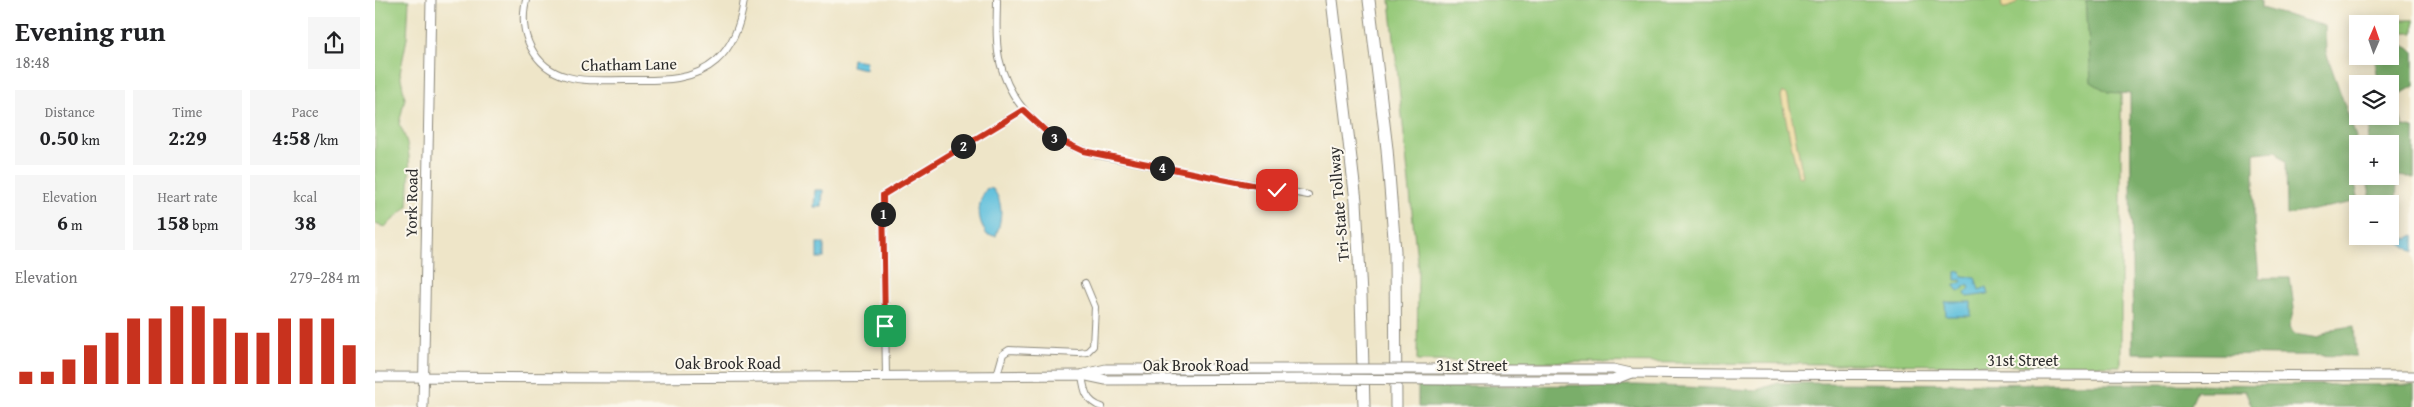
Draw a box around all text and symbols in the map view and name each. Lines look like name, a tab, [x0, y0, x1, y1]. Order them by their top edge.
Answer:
text: Evening run	[15, 10, 166, 51]
north arrow	[2349, 15, 2399, 65]
map controls	[2349, 15, 2399, 245]
button: share	[308, 17, 360, 69]
text: 18:48	[15, 50, 50, 74]
street label: Chatham Lane	[581, 51, 677, 77]
button: layers	[2349, 75, 2399, 125]
text: Distance	[45, 102, 95, 122]
text: Time	[173, 102, 202, 122]
text: Pace	[292, 102, 319, 122]
text: 0.50	[40, 122, 78, 153]
text: 2:29	[168, 122, 207, 153]
text: 4:58	[272, 122, 310, 153]
pin: 3	[1041, 126, 1067, 150]
text: 3	[1051, 128, 1058, 148]
text: km	[78, 130, 100, 150]
text: /km	[310, 130, 339, 150]
pin: 2	[951, 134, 975, 158]
button: +	[2349, 135, 2399, 185]
text: 2	[960, 136, 967, 156]
street label: Tri-State Tollway	[1321, 145, 1355, 263]
pin: 4	[1149, 156, 1175, 180]
text: 4	[1159, 158, 1166, 178]
street label: York Road	[398, 168, 424, 237]
pin	[1256, 169, 1298, 211]
icon: check	[1263, 176, 1291, 204]
text: Elevation	[42, 187, 97, 207]
text: Heart rate	[157, 187, 218, 207]
text: kcal	[293, 187, 317, 207]
button: −	[2349, 195, 2399, 245]
pin: 1	[871, 202, 895, 226]
text: 1	[880, 204, 887, 224]
text: 6	[57, 207, 68, 238]
text: 158	[157, 207, 189, 238]
text: 38	[294, 207, 316, 238]
text: m	[68, 215, 83, 235]
text: bpm	[189, 215, 218, 235]
text: Elevation	[15, 265, 78, 289]
text: 279–284 m	[290, 265, 360, 289]
pin	[864, 305, 906, 347]
icon: arrive	[871, 312, 899, 340]
street label: 31st Street	[1987, 348, 2059, 372]
street label: Oak Brook Road	[675, 351, 781, 375]
street label: Oak Brook Road	[1143, 353, 1249, 377]
street label: 31st Street	[1436, 353, 1508, 377]

